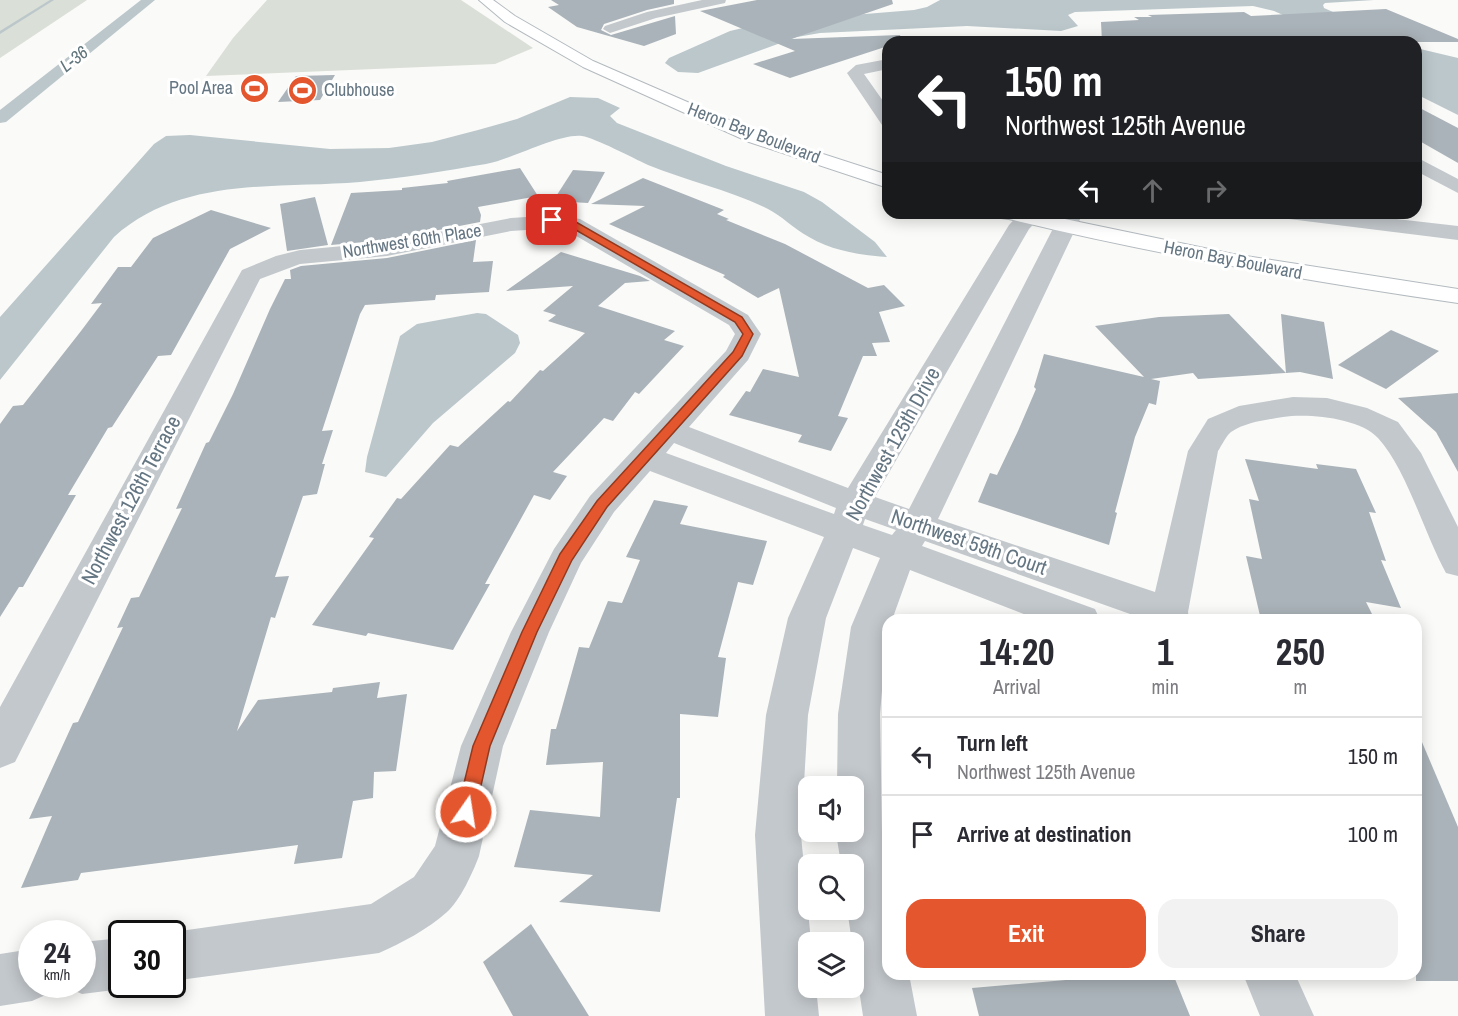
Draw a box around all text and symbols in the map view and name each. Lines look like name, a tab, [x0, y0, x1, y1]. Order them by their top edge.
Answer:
water label: L-36	[54, 40, 93, 78]
text: 150 m	[1005, 53, 1103, 109]
icon: left	[906, 60, 984, 138]
sports icon: Pool Area	[238, 72, 270, 104]
sports icon: Clubhouse	[287, 74, 319, 106]
place label: Pool Area	[169, 75, 233, 100]
place label: Clubhouse	[324, 77, 395, 102]
street label: Heron Bay Boulevard	[684, 96, 824, 169]
text: Northwest 125th Avenue	[1005, 107, 1246, 143]
icon: left	[1073, 174, 1106, 207]
icon: ahead	[1136, 174, 1169, 207]
icon: right	[1199, 174, 1232, 207]
pin	[526, 194, 577, 245]
icon: arrive	[535, 203, 568, 236]
street label: Northwest 60th Place	[341, 217, 483, 264]
street label: Heron Bay Boulevard	[1162, 234, 1304, 285]
street label: Northwest 125th Drive	[838, 362, 947, 526]
street label: Northwest 126th Terrace	[74, 410, 187, 589]
street label: Northwest 59th Court	[888, 501, 1051, 582]
text: 14:20	[979, 628, 1054, 676]
text: 1	[1157, 628, 1173, 676]
text: 250	[1276, 628, 1325, 676]
text: Arrival	[993, 673, 1040, 700]
text: min	[1151, 673, 1179, 700]
text: m	[1294, 673, 1307, 700]
text: Turn left	[957, 728, 1028, 758]
icon: left	[906, 740, 939, 773]
text: 150 m	[1348, 741, 1398, 771]
text: Northwest 125th Avenue	[957, 758, 1135, 785]
map controls	[798, 776, 864, 998]
button: sound	[798, 776, 864, 842]
position arrow	[434, 780, 498, 844]
icon: arrive	[906, 818, 939, 851]
text: Arrive at destination	[957, 819, 1131, 849]
text: 100 m	[1348, 819, 1398, 849]
button: search	[798, 854, 864, 920]
button: Exit	[906, 899, 1146, 968]
button: Share	[1158, 899, 1398, 968]
speed limit sign: 30	[108, 920, 186, 998]
text: 24	[43, 932, 71, 972]
button: layers	[798, 932, 864, 998]
text: km/h	[44, 964, 70, 985]

